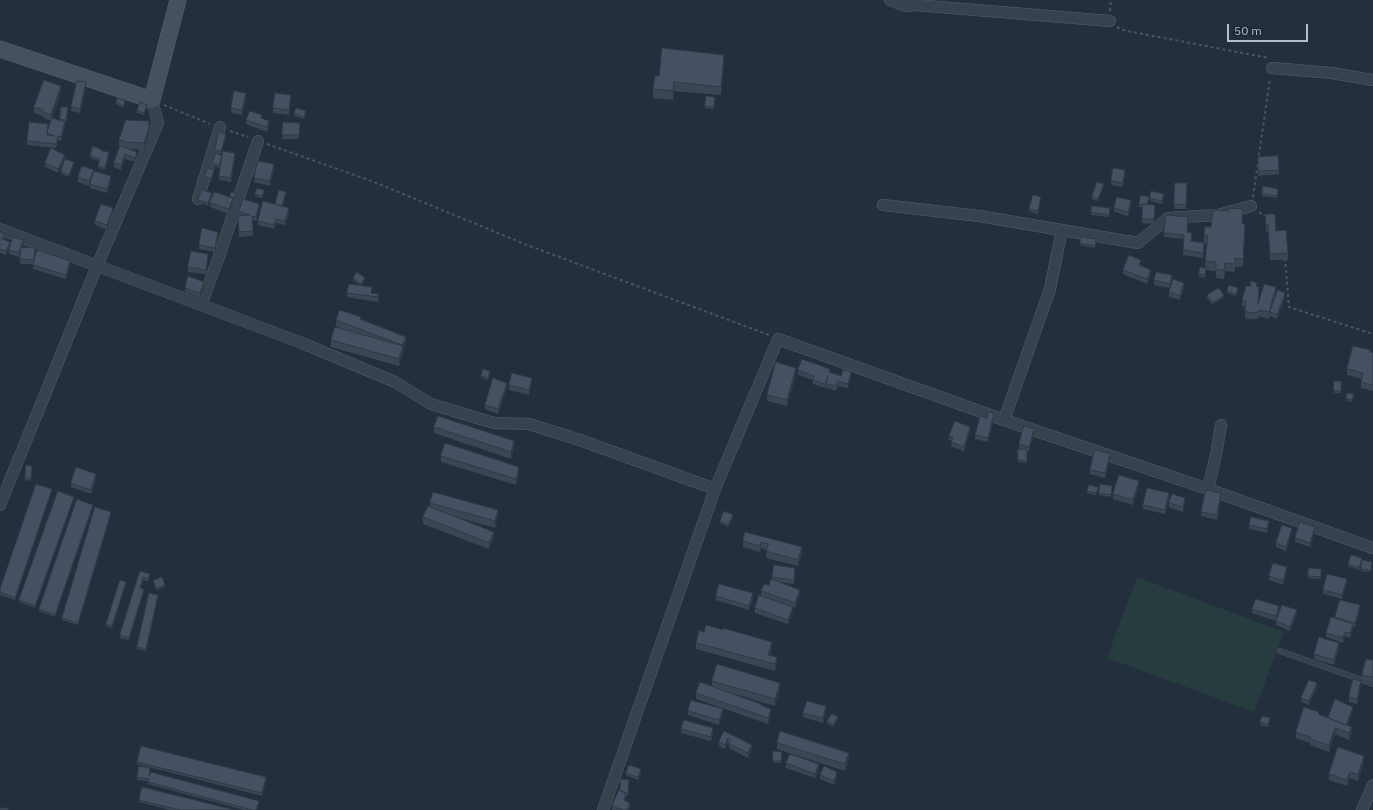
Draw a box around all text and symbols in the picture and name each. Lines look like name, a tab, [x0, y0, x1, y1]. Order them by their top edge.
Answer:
scale bar	[1229, 16, 1310, 42]
text: 50 m	[1234, 23, 1262, 38]

